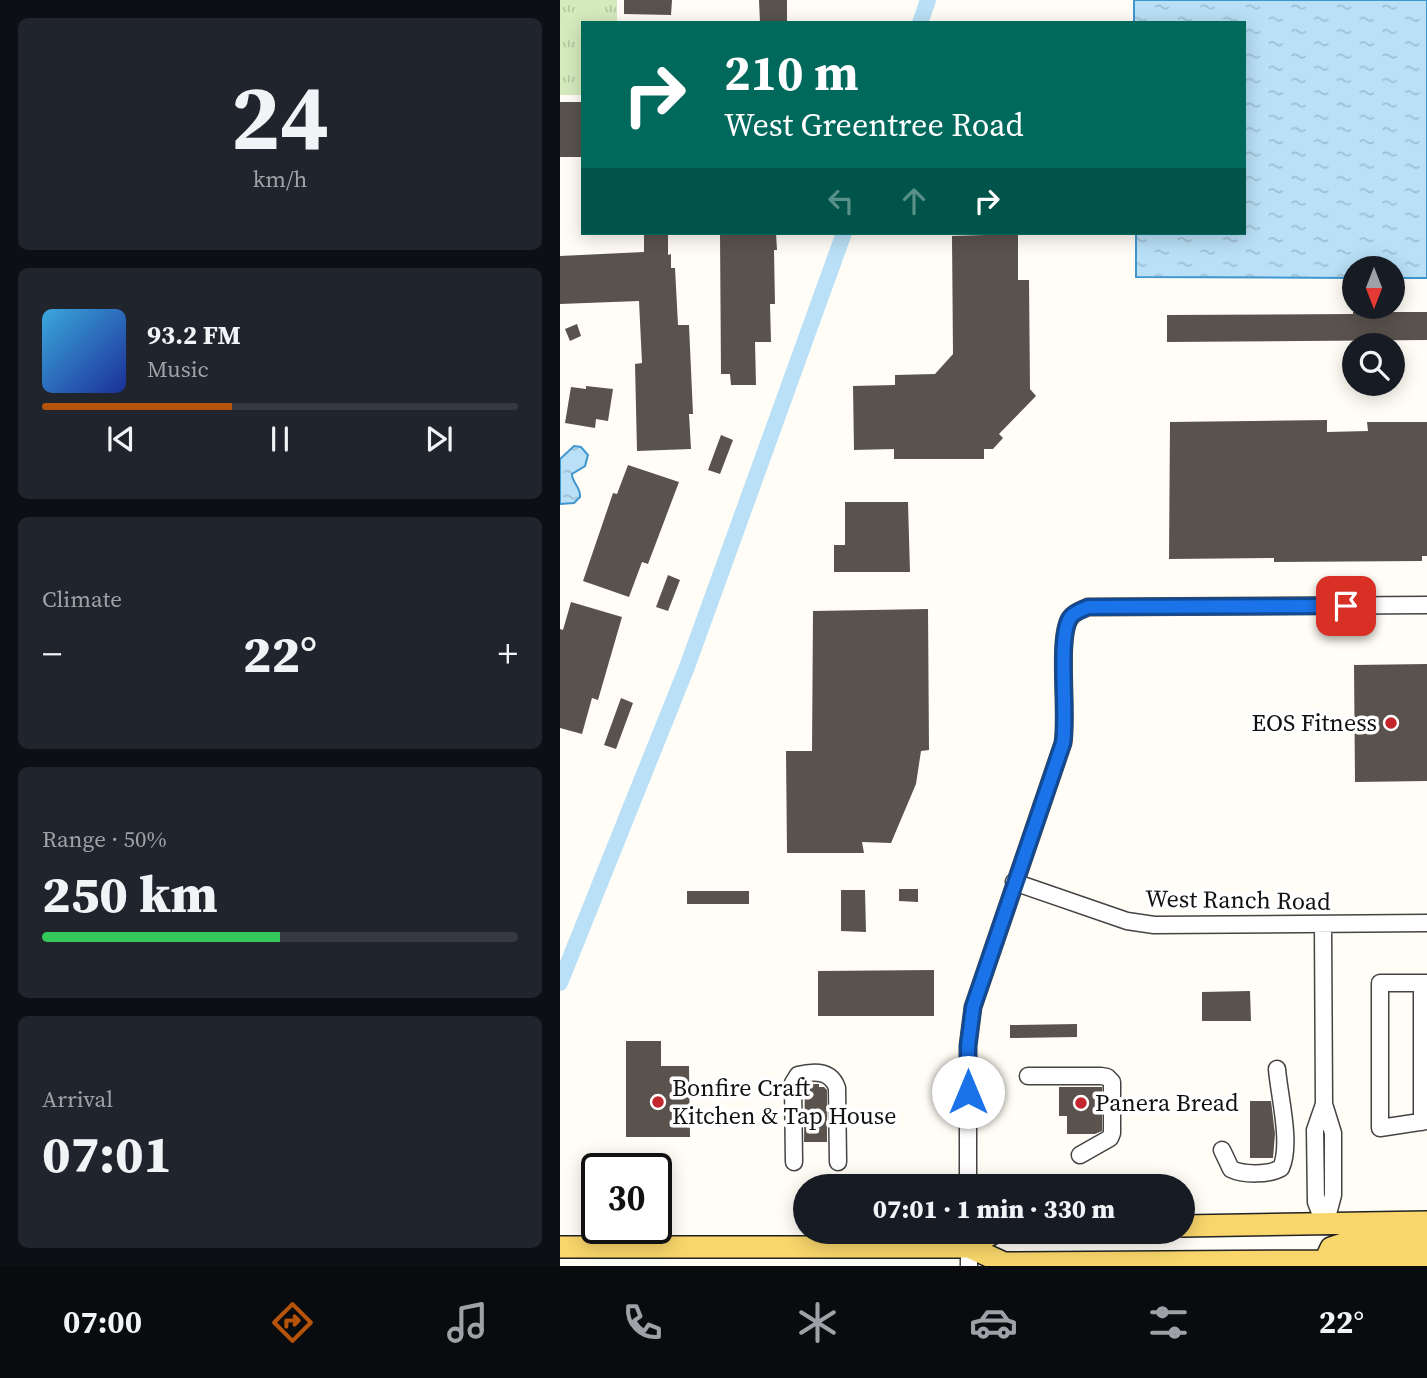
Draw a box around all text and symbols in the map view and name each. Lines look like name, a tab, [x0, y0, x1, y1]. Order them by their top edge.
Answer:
text: 210 m	[724, 39, 859, 106]
icon: right	[609, 49, 700, 140]
text: 24	[231, 55, 329, 179]
text: West Greentree Road	[724, 103, 1024, 147]
text: km/h	[253, 163, 307, 195]
icon: left	[822, 182, 860, 220]
icon: ahead	[895, 182, 933, 220]
icon: right	[968, 182, 1006, 220]
north arrow	[1342, 256, 1405, 318]
map controls	[1342, 256, 1405, 396]
text: 93.2 FM	[147, 317, 241, 353]
button: search	[1342, 333, 1405, 396]
text: Music	[147, 353, 209, 385]
icon: previous	[102, 420, 140, 458]
icon: pause	[261, 420, 299, 458]
icon: next	[420, 420, 458, 458]
pin	[1316, 576, 1376, 636]
text: Climate	[42, 583, 122, 615]
icon: arrive	[1327, 587, 1365, 625]
text: 22°	[243, 618, 317, 689]
text: −	[42, 628, 62, 680]
text: +	[498, 628, 518, 680]
place label: EOS Fitness	[1251, 706, 1377, 739]
marker: EOS Fitness	[1383, 715, 1399, 731]
text: Range · 50%	[42, 823, 167, 855]
text: 250 km	[42, 858, 218, 929]
street label: West Ranch Road	[1145, 881, 1331, 918]
position arrow	[931, 1055, 1005, 1129]
place label: Bonfire Craft Kitchen & Tap House	[672, 1071, 896, 1132]
text: Arrival	[42, 1083, 113, 1115]
place label: Panera Bread	[1095, 1086, 1239, 1119]
marker: Bonfire Craft Kitchen & Tap House	[650, 1094, 666, 1110]
marker: Panera Bread	[1073, 1095, 1089, 1111]
text: 07:01	[42, 1118, 172, 1189]
speed limit sign: 30	[581, 1153, 672, 1244]
text: 07:01 · 1 min · 330 m	[873, 1191, 1115, 1227]
icon: directions	[268, 1298, 317, 1347]
icon: music	[443, 1298, 492, 1347]
icon: phone	[618, 1298, 667, 1347]
icon: climate	[793, 1298, 842, 1347]
icon: car	[969, 1298, 1018, 1347]
icon: filters	[1144, 1298, 1193, 1347]
text: 07:00	[63, 1300, 142, 1344]
text: 22°	[1319, 1300, 1364, 1344]

